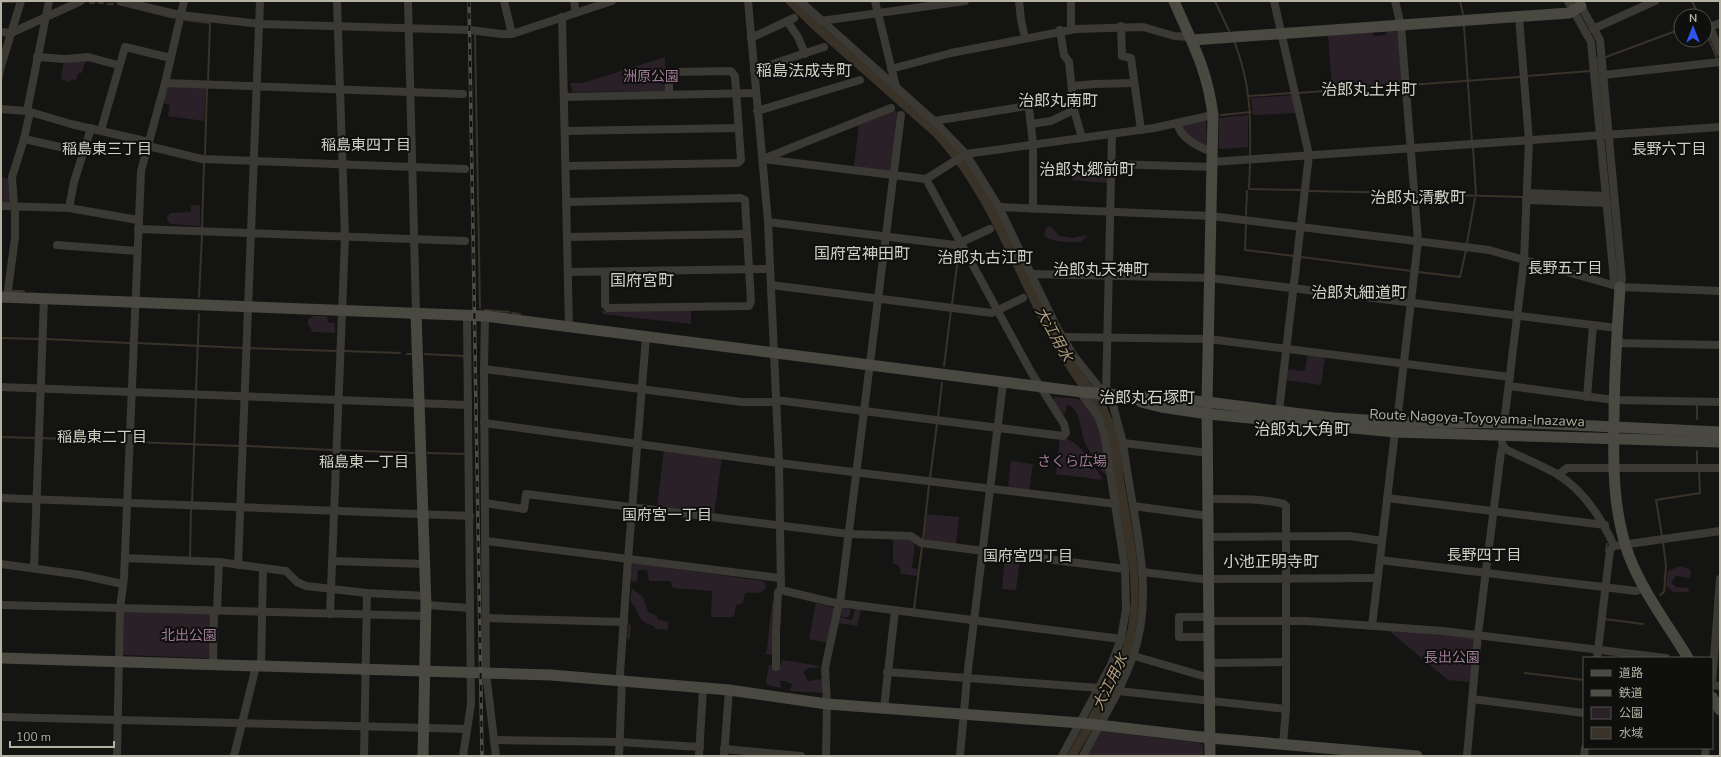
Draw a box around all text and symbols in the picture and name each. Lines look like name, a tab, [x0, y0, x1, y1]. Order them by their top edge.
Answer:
north arrow	[1673, 8, 1713, 48]
text: N	[1689, 11, 1697, 26]
district label: 稲島法成寺町	[756, 60, 852, 82]
park label: 洲原公園	[623, 67, 679, 86]
district label: 治郎丸土井町	[1321, 79, 1417, 101]
district label: 治郎丸南町	[1018, 90, 1098, 112]
district label: 稲島東四丁目	[321, 135, 411, 155]
district label: 稲島東三丁目	[62, 139, 152, 159]
district label: 長野六丁目	[1631, 139, 1707, 159]
district label: 治郎丸郷前町	[1039, 159, 1135, 181]
district label: 治郎丸清敷町	[1370, 187, 1466, 209]
district label: 国府宮神田町	[814, 243, 910, 265]
district label: 治郎丸古江町	[937, 247, 1033, 269]
district label: 長野五丁目	[1527, 258, 1603, 278]
district label: 治郎丸天神町	[1053, 259, 1149, 281]
district label: 国府宮町	[610, 270, 674, 292]
district label: 治郎丸細道町	[1311, 282, 1407, 304]
water label: 大江用水	[1031, 303, 1078, 367]
district label: 治郎丸石塚町	[1099, 387, 1195, 409]
street label: Route Nagoya-Toyoyama-Inazawa	[1369, 405, 1585, 431]
district label: 治郎丸大角町	[1254, 419, 1350, 441]
district label: 稲島東二丁目	[57, 427, 147, 447]
district label: 稲島東一丁目	[319, 452, 409, 472]
park label: さくら広場	[1037, 452, 1107, 471]
district label: 国府宮一丁目	[622, 505, 712, 525]
district label: 長野四丁目	[1446, 545, 1522, 565]
district label: 国府宮四丁目	[983, 546, 1073, 566]
district label: 小池正明寺町	[1223, 551, 1319, 573]
park label: 北出公園	[161, 626, 217, 645]
park label: 長出公園	[1424, 648, 1480, 667]
water label: 大江用水	[1088, 649, 1133, 713]
legend	[1583, 657, 1713, 749]
text: 道路	[1619, 665, 1643, 681]
text: 鉄道	[1619, 685, 1643, 701]
text: 公園	[1619, 705, 1643, 721]
scale bar	[10, 723, 114, 749]
text: 水域	[1619, 725, 1643, 741]
text: 100 m	[16, 729, 51, 745]

